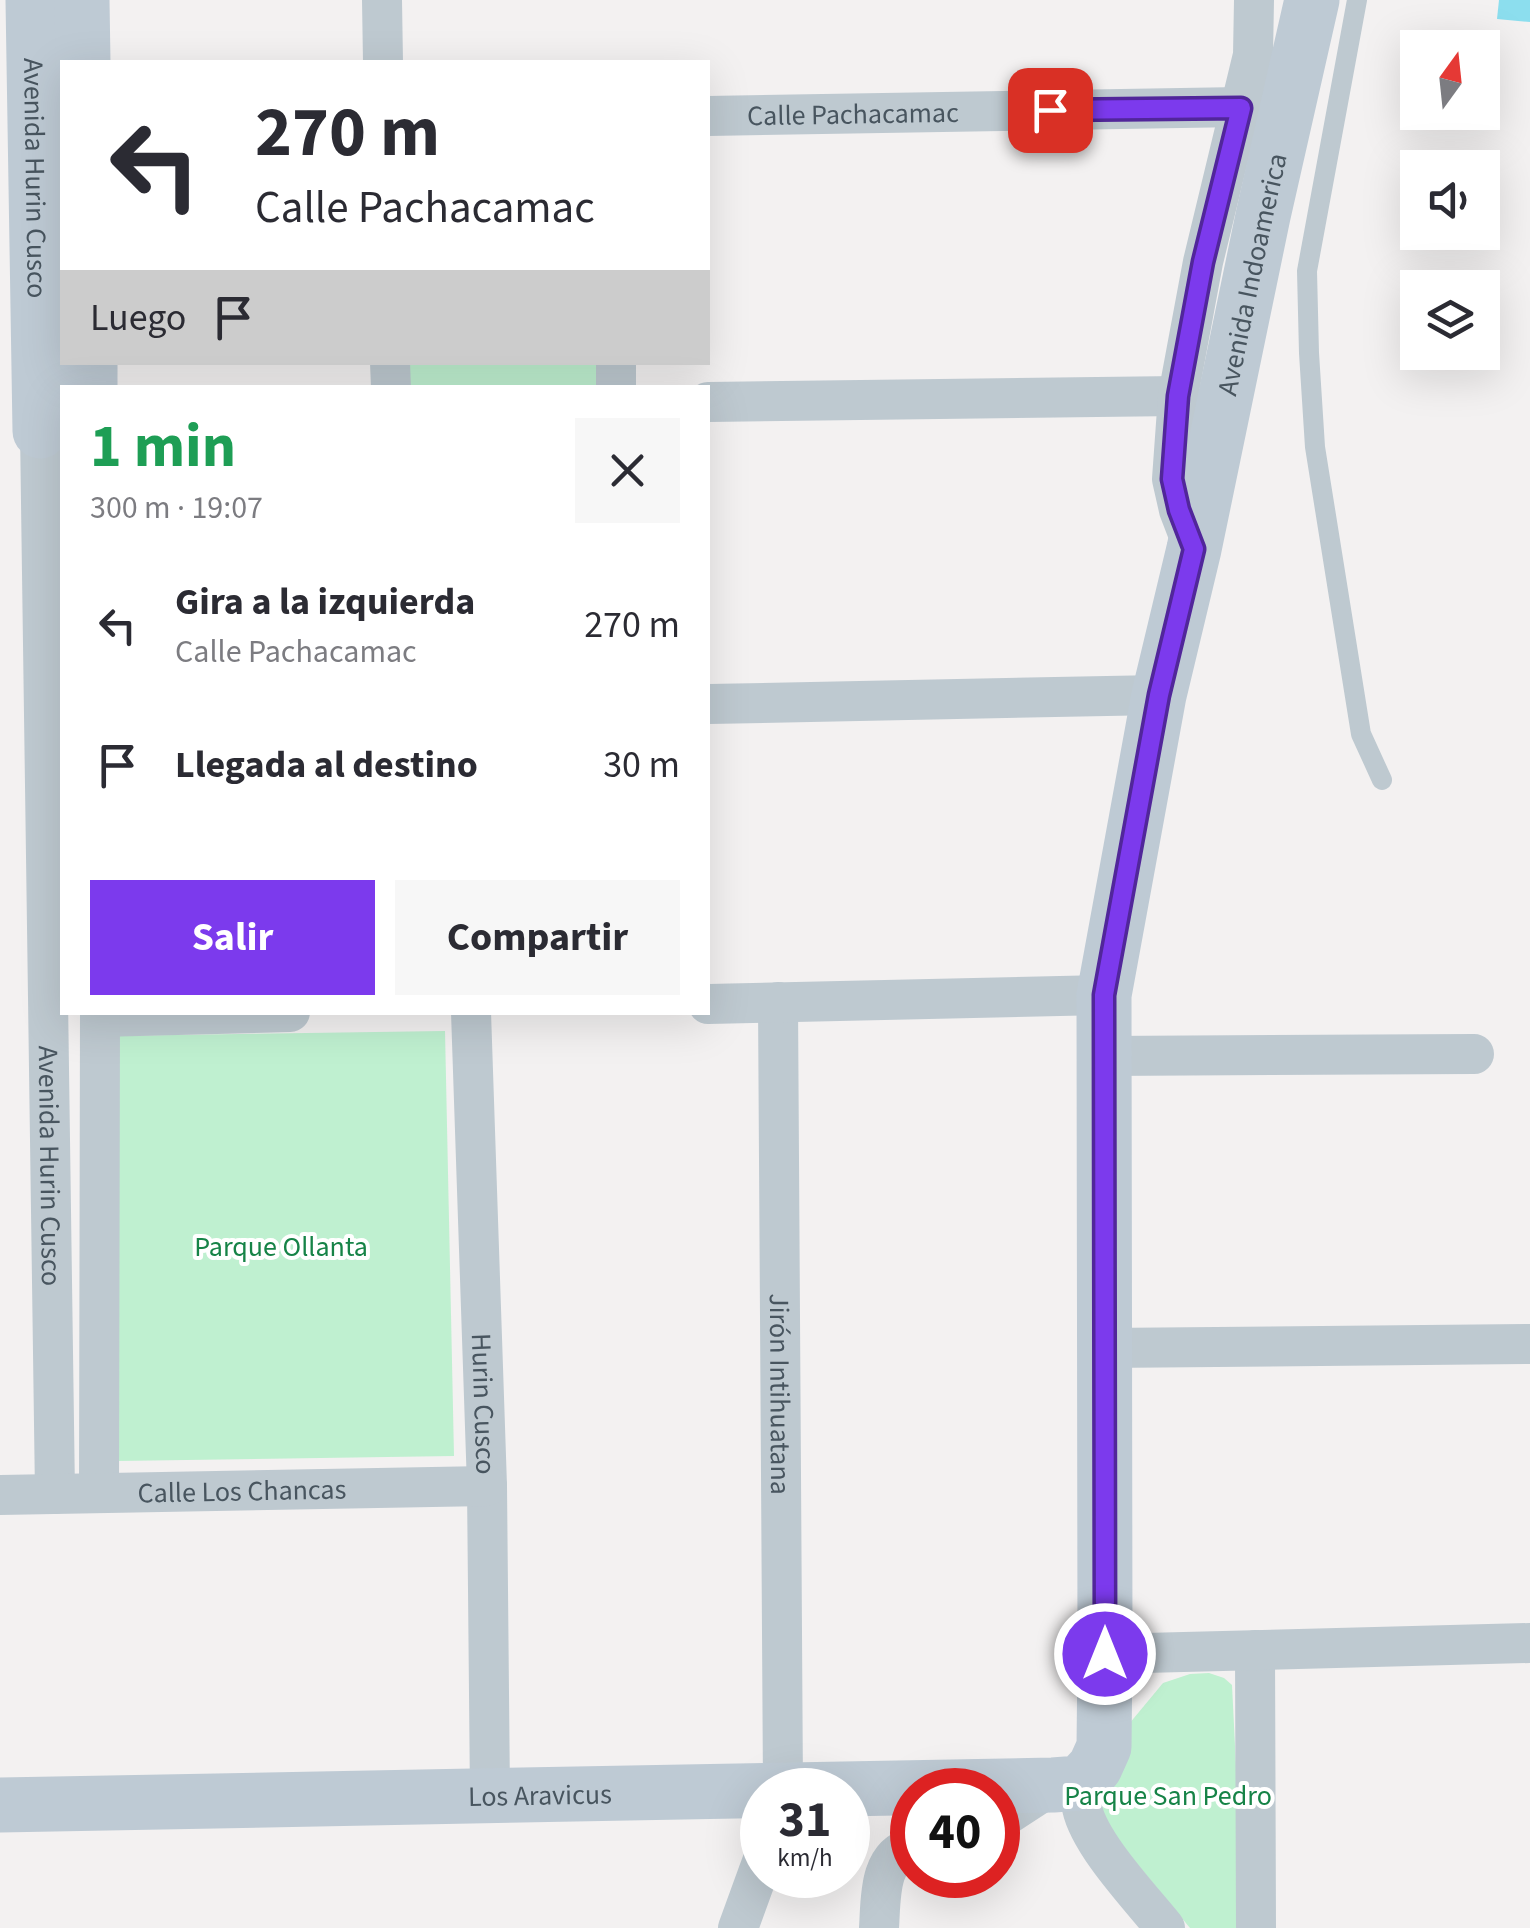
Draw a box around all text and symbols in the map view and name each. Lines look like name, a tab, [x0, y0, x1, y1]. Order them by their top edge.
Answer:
north arrow	[1400, 30, 1500, 130]
map controls	[1400, 30, 1500, 370]
street label: Avenida Hurin Cusco	[13, 57, 57, 299]
pin	[1008, 68, 1093, 153]
text: 270 m	[255, 83, 440, 183]
icon: arrive	[1023, 83, 1078, 138]
street label: Calle Pachacamac	[747, 93, 959, 136]
icon: left	[90, 100, 220, 230]
street label: Avenida Indoamerica	[1207, 149, 1298, 399]
button: sound	[1400, 150, 1500, 250]
text: Calle Pachacamac	[255, 176, 595, 240]
button: layers	[1400, 270, 1500, 370]
icon: arrive	[206, 290, 261, 345]
text: Luego	[90, 291, 186, 345]
text: 1 min	[90, 405, 236, 490]
button: close	[575, 418, 680, 523]
text: 300 m · 19:07	[90, 485, 263, 531]
text: Gira a la izquierda	[175, 575, 475, 629]
icon: left	[90, 598, 145, 653]
text: 270 m	[584, 598, 680, 652]
text: Calle Pachacamac	[175, 629, 417, 675]
icon: arrive	[90, 738, 145, 793]
text: Llegada al destino	[175, 738, 478, 792]
text: 30 m	[603, 738, 680, 792]
button: Salir	[90, 880, 375, 995]
button: Compartir	[395, 880, 680, 995]
street label: Avenida Hurin Cusco	[28, 1045, 71, 1286]
park label: Parque Ollanta	[194, 1227, 368, 1267]
street label: Jirón Intihuatana	[759, 1293, 800, 1495]
street label: Hurin Cusco	[461, 1333, 506, 1475]
street label: Calle Los Chancas	[137, 1470, 347, 1513]
position arrow	[1053, 1602, 1157, 1706]
speed limit sign: 40	[890, 1768, 1020, 1898]
street label: Los Aravicus	[468, 1774, 612, 1817]
park label: Parque San Pedro	[1064, 1776, 1272, 1816]
text: 31	[779, 1785, 831, 1856]
text: km/h	[777, 1840, 833, 1876]

